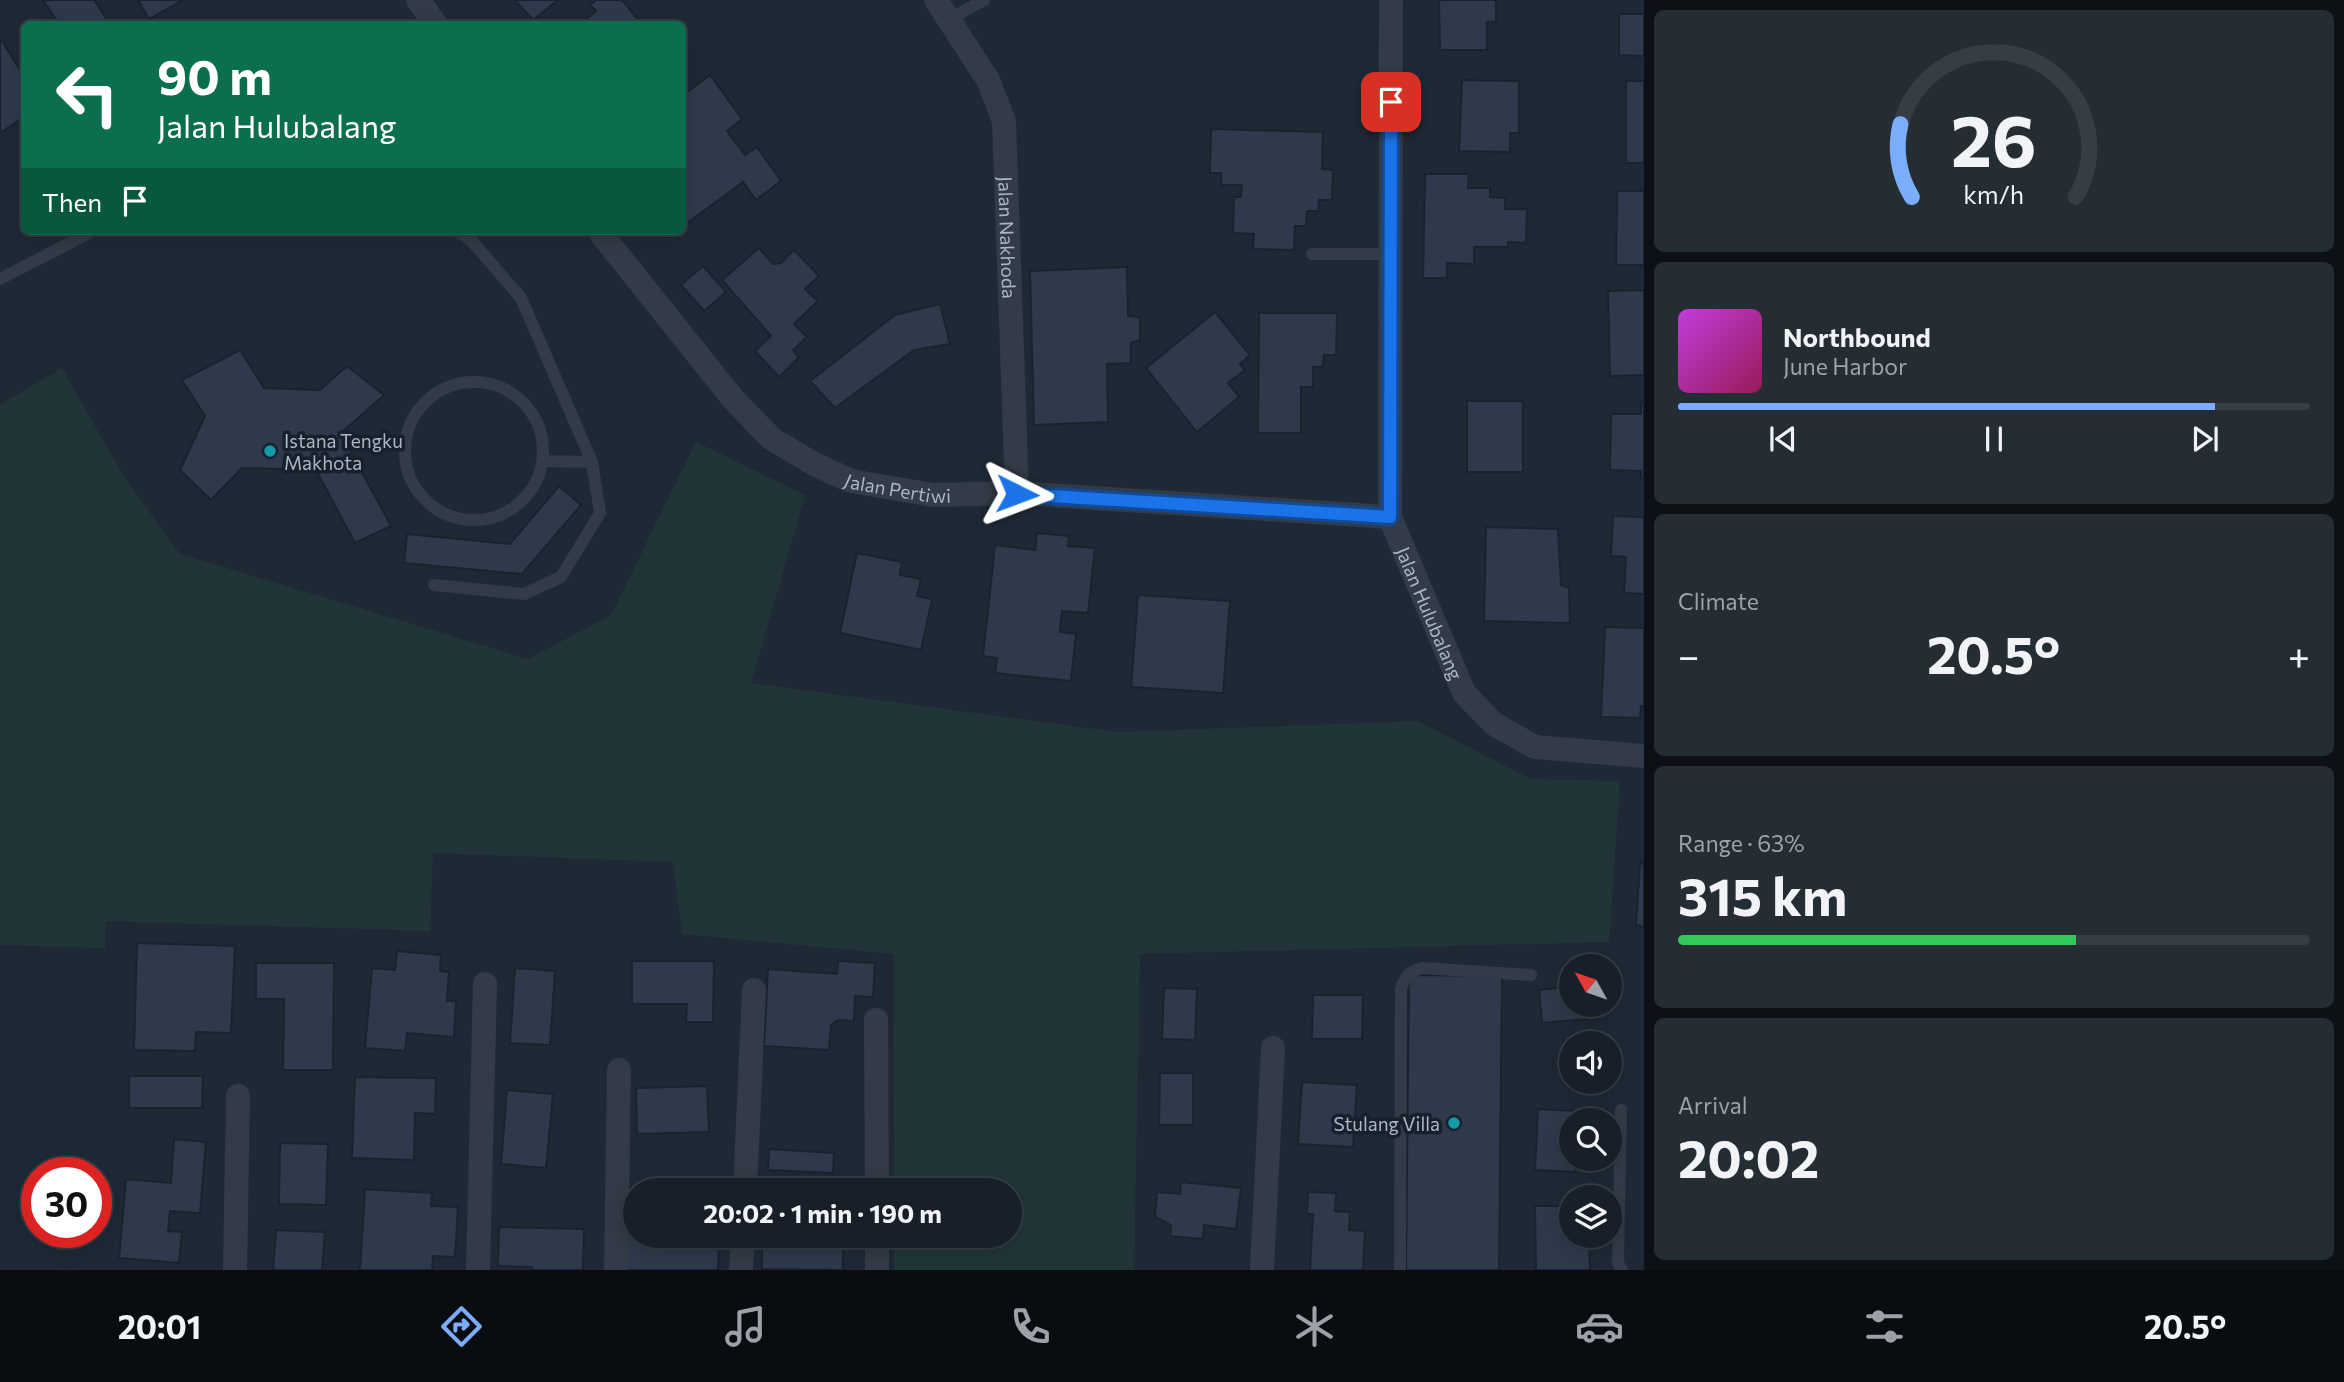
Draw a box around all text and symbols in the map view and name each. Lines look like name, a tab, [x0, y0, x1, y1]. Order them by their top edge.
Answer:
text: 90 m	[157, 45, 272, 105]
icon: left	[42, 49, 133, 140]
pin	[1361, 72, 1421, 132]
icon: arrive	[1372, 83, 1410, 121]
text: 26	[1951, 93, 2037, 182]
text: Jalan Hulubalang	[157, 105, 396, 145]
street label: Jalan Nakhoda	[994, 176, 1022, 299]
text: km/h	[1964, 179, 2024, 209]
icon: arrive	[116, 182, 154, 220]
text: Then	[42, 186, 102, 217]
text: Northbound	[1783, 321, 1931, 352]
text: June Harbor	[1783, 352, 1907, 380]
icon: previous	[1764, 420, 1802, 458]
icon: pause	[1975, 420, 2013, 458]
icon: next	[2186, 420, 2224, 458]
place label: Istana Tengku Makhota	[284, 429, 403, 474]
marker: Istana Tengku Makhota	[262, 443, 278, 459]
position arrow	[980, 457, 1054, 531]
street label: Jalan Pertiwi	[841, 468, 951, 507]
street label: Jalan Hulubalang	[1392, 543, 1468, 683]
text: Climate	[1678, 587, 1759, 615]
text: 20.5°	[1927, 621, 2060, 685]
text: −	[1678, 631, 1700, 678]
text: +	[2288, 631, 2310, 678]
text: Range · 63%	[1678, 829, 1804, 857]
text: 315 km	[1678, 863, 1847, 927]
north arrow	[1559, 954, 1622, 1017]
map controls	[1559, 954, 1622, 1248]
button: sound	[1559, 1031, 1622, 1094]
text: Arrival	[1678, 1091, 1748, 1119]
button: search	[1559, 1108, 1622, 1171]
place label: Stulang Villa	[1334, 1112, 1440, 1135]
marker: Stulang Villa	[1446, 1115, 1462, 1131]
text: 20:02	[1678, 1125, 1819, 1189]
speed limit sign: 30	[21, 1157, 112, 1248]
button: layers	[1559, 1185, 1622, 1248]
text: 20:02 · 1 min · 190 m	[703, 1197, 942, 1228]
icon: directions	[437, 1302, 486, 1351]
icon: music	[721, 1302, 770, 1351]
icon: phone	[1006, 1302, 1055, 1351]
icon: climate	[1290, 1302, 1339, 1351]
icon: car	[1575, 1302, 1624, 1351]
icon: filters	[1860, 1302, 1909, 1351]
text: 20:01	[118, 1306, 201, 1346]
text: 20.5°	[2144, 1306, 2226, 1346]

